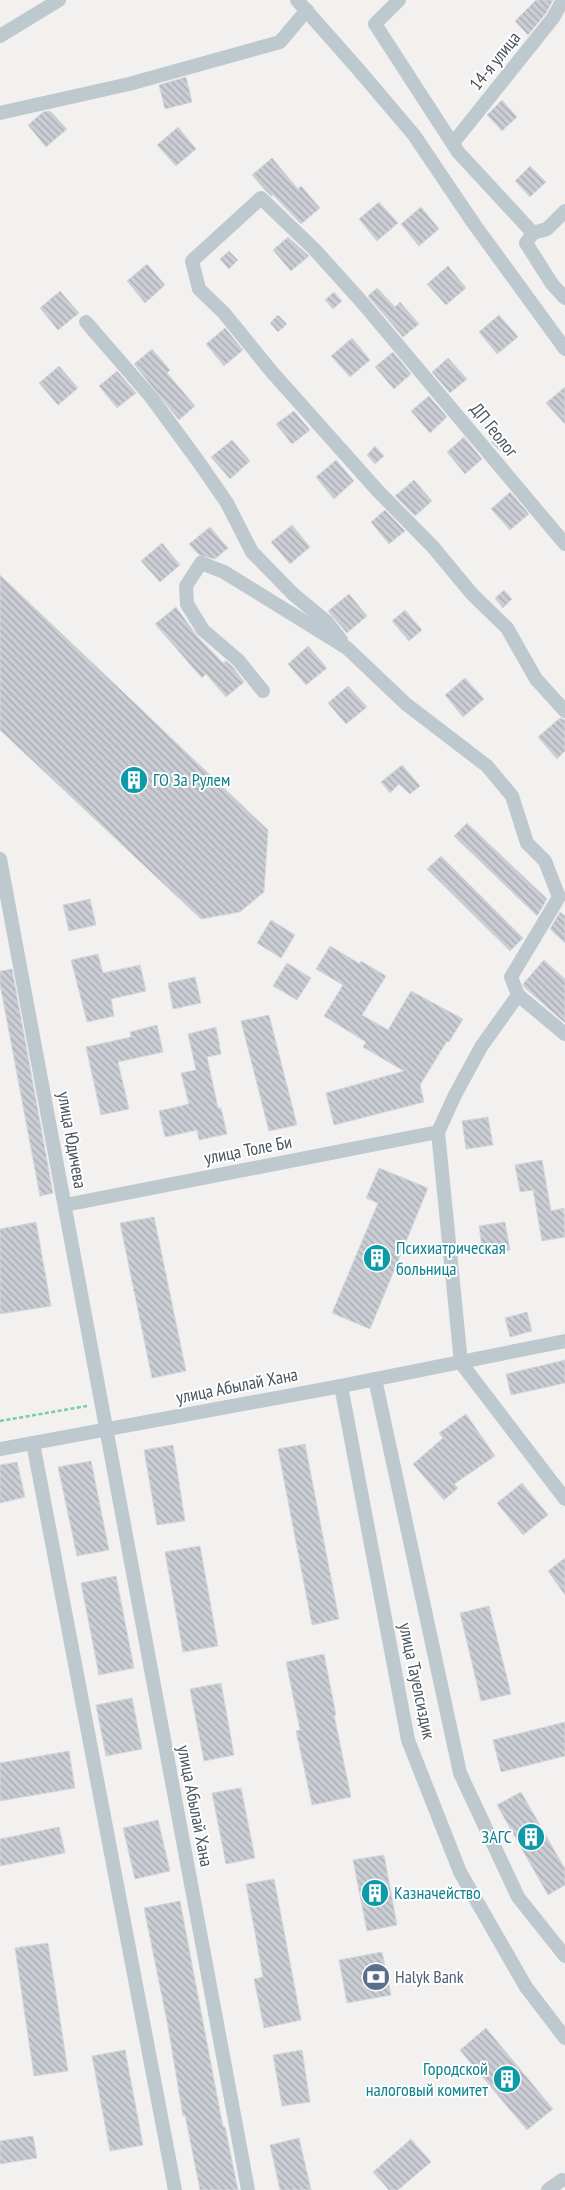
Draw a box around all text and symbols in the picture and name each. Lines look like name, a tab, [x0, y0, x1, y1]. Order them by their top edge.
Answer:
street label: 14-я улица	[464, 27, 525, 95]
street label: ДП Геолог	[466, 398, 524, 462]
building icon: ГО За Рулем	[119, 765, 149, 795]
place label: ГО За Рулем	[153, 768, 230, 791]
street label: улица Юдичева	[53, 1090, 92, 1190]
street label: улица Толе Би	[202, 1130, 294, 1169]
place label: Психиатрическая больница	[396, 1236, 506, 1280]
building icon: Психиатрическая больница	[362, 1243, 392, 1273]
street label: улица Абылай Хана	[174, 1362, 300, 1409]
street label: улица Тауелсиздик	[394, 1621, 441, 1741]
street label: улица Абылай Хана	[172, 1743, 219, 1869]
building icon: ЗАГС	[516, 1822, 546, 1852]
place label: ЗАГС	[481, 1825, 512, 1848]
building icon: Казначейство	[360, 1878, 390, 1908]
place label: Казначейство	[394, 1881, 481, 1904]
bank icon: Halyk Bank	[361, 1962, 391, 1992]
place label: Halyk Bank	[395, 1965, 464, 1988]
place label: Городской налоговый комитет	[366, 2057, 488, 2101]
building icon: Городской налоговый комитет	[492, 2064, 522, 2094]

